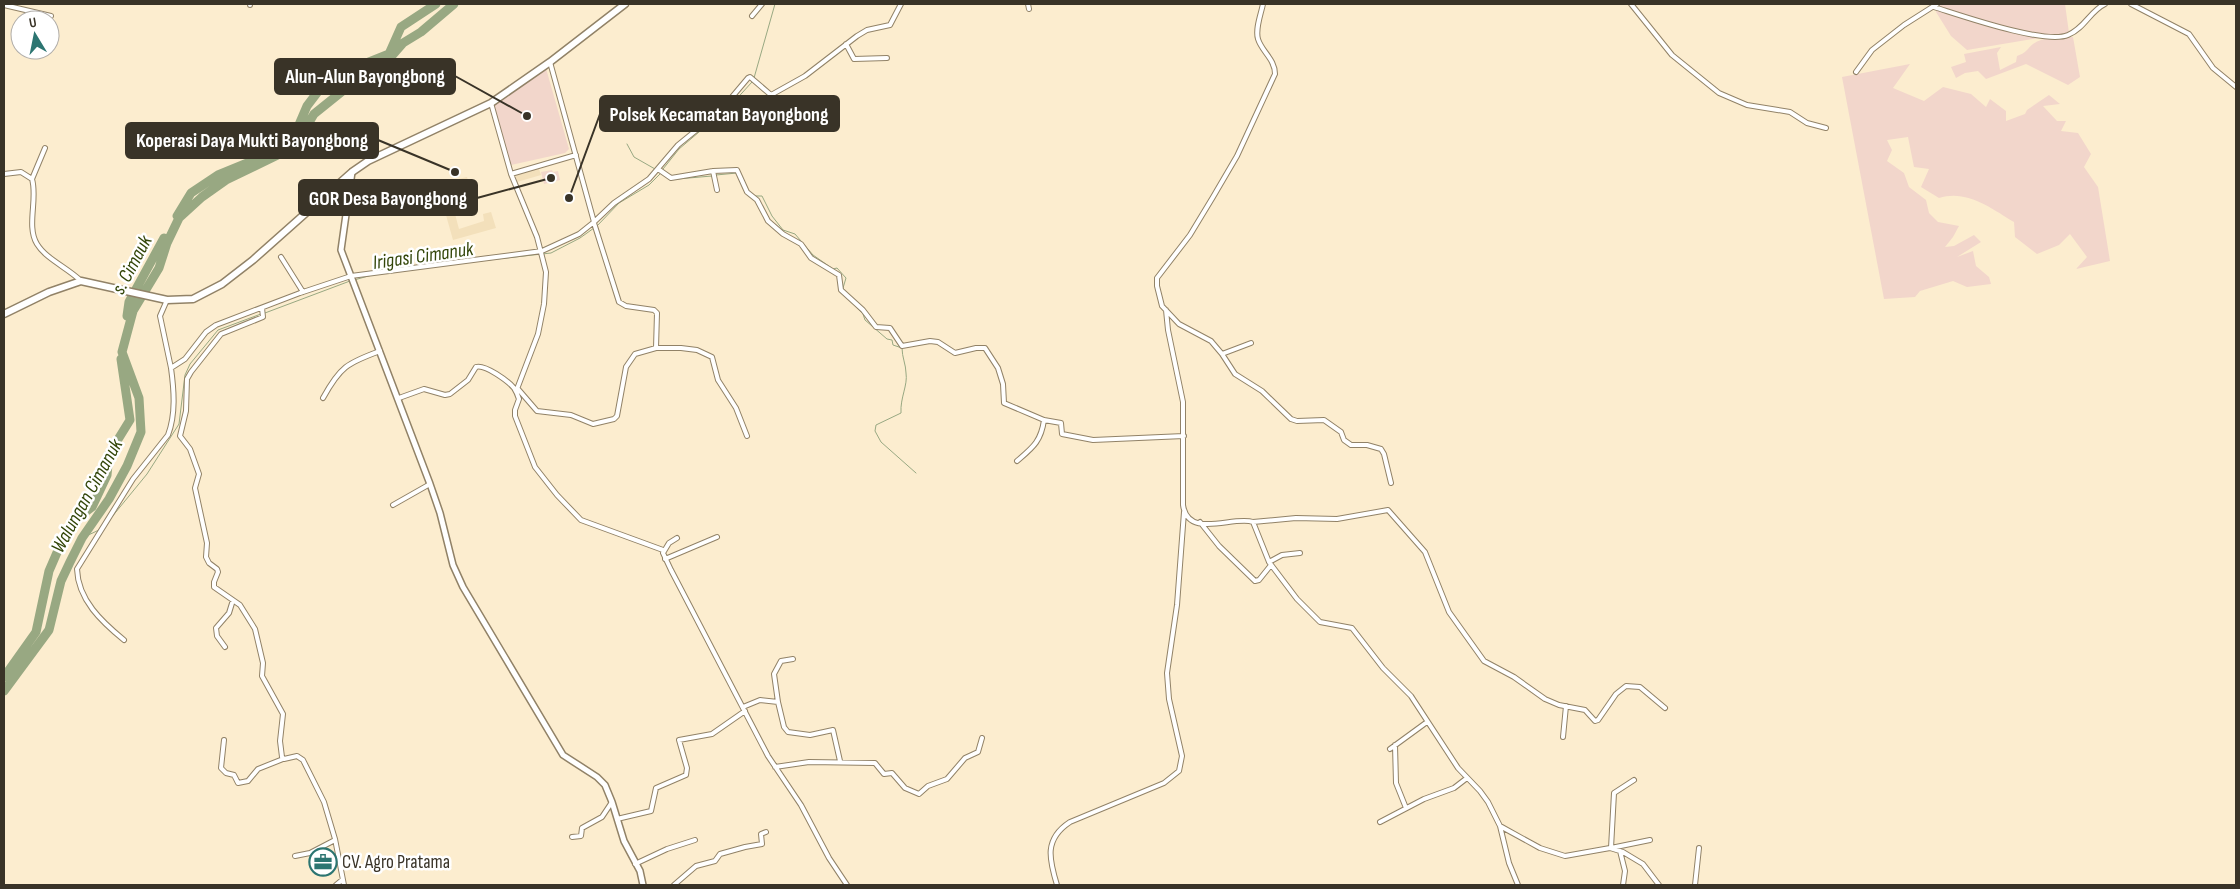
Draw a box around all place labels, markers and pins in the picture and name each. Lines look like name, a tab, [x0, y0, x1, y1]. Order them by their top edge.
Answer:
callout: Alun-Alun Bayongbong	[275, 59, 455, 94]
callout: Polsek Kecamatan Bayongbong	[600, 96, 839, 131]
callout: Koperasi Daya Mukti Bayongbong	[126, 123, 378, 158]
callout: GOR Desa Bayongbong	[299, 180, 477, 215]
office icon: CV. Agro Pratama	[308, 847, 338, 877]
place label: CV. Agro Pratama	[342, 851, 450, 874]

